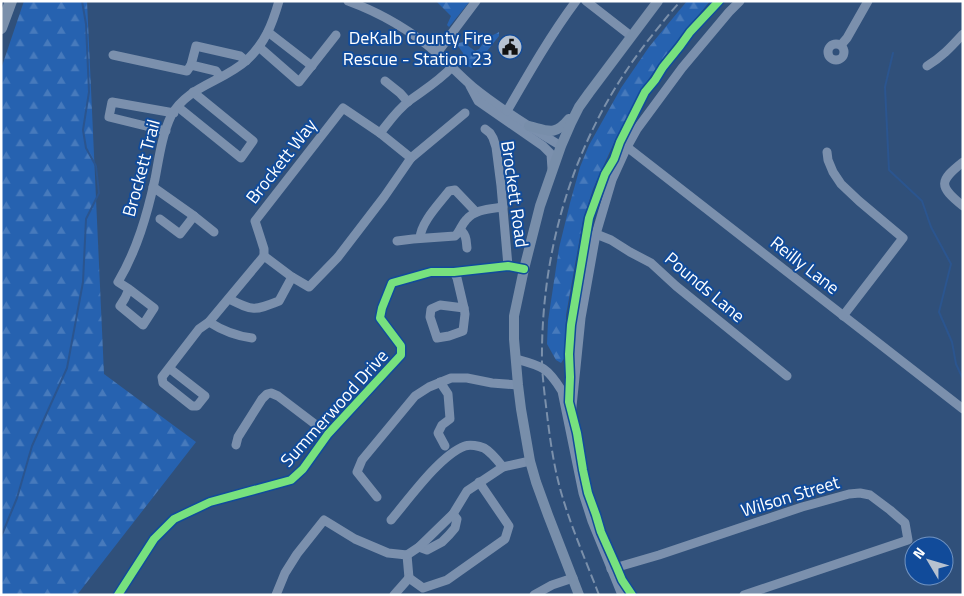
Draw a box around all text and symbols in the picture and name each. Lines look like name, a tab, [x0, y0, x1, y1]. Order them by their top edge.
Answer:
place label: DeKalb County Fire Rescue - Station 23	[343, 24, 492, 72]
public building icon: DeKalb County Fire Rescue - Station 23	[497, 34, 523, 60]
street label: Brockett Way	[239, 112, 323, 209]
street label: Brockett Trail	[115, 116, 167, 220]
street label: Brockett Road	[494, 139, 536, 249]
street label: Reilly Lane	[765, 229, 845, 301]
street label: Pounds Lane	[659, 245, 751, 329]
street label: Summerwood Drive	[274, 343, 394, 473]
street label: Wilson Street	[737, 468, 843, 524]
north arrow	[904, 536, 954, 586]
text: N	[907, 542, 930, 563]

